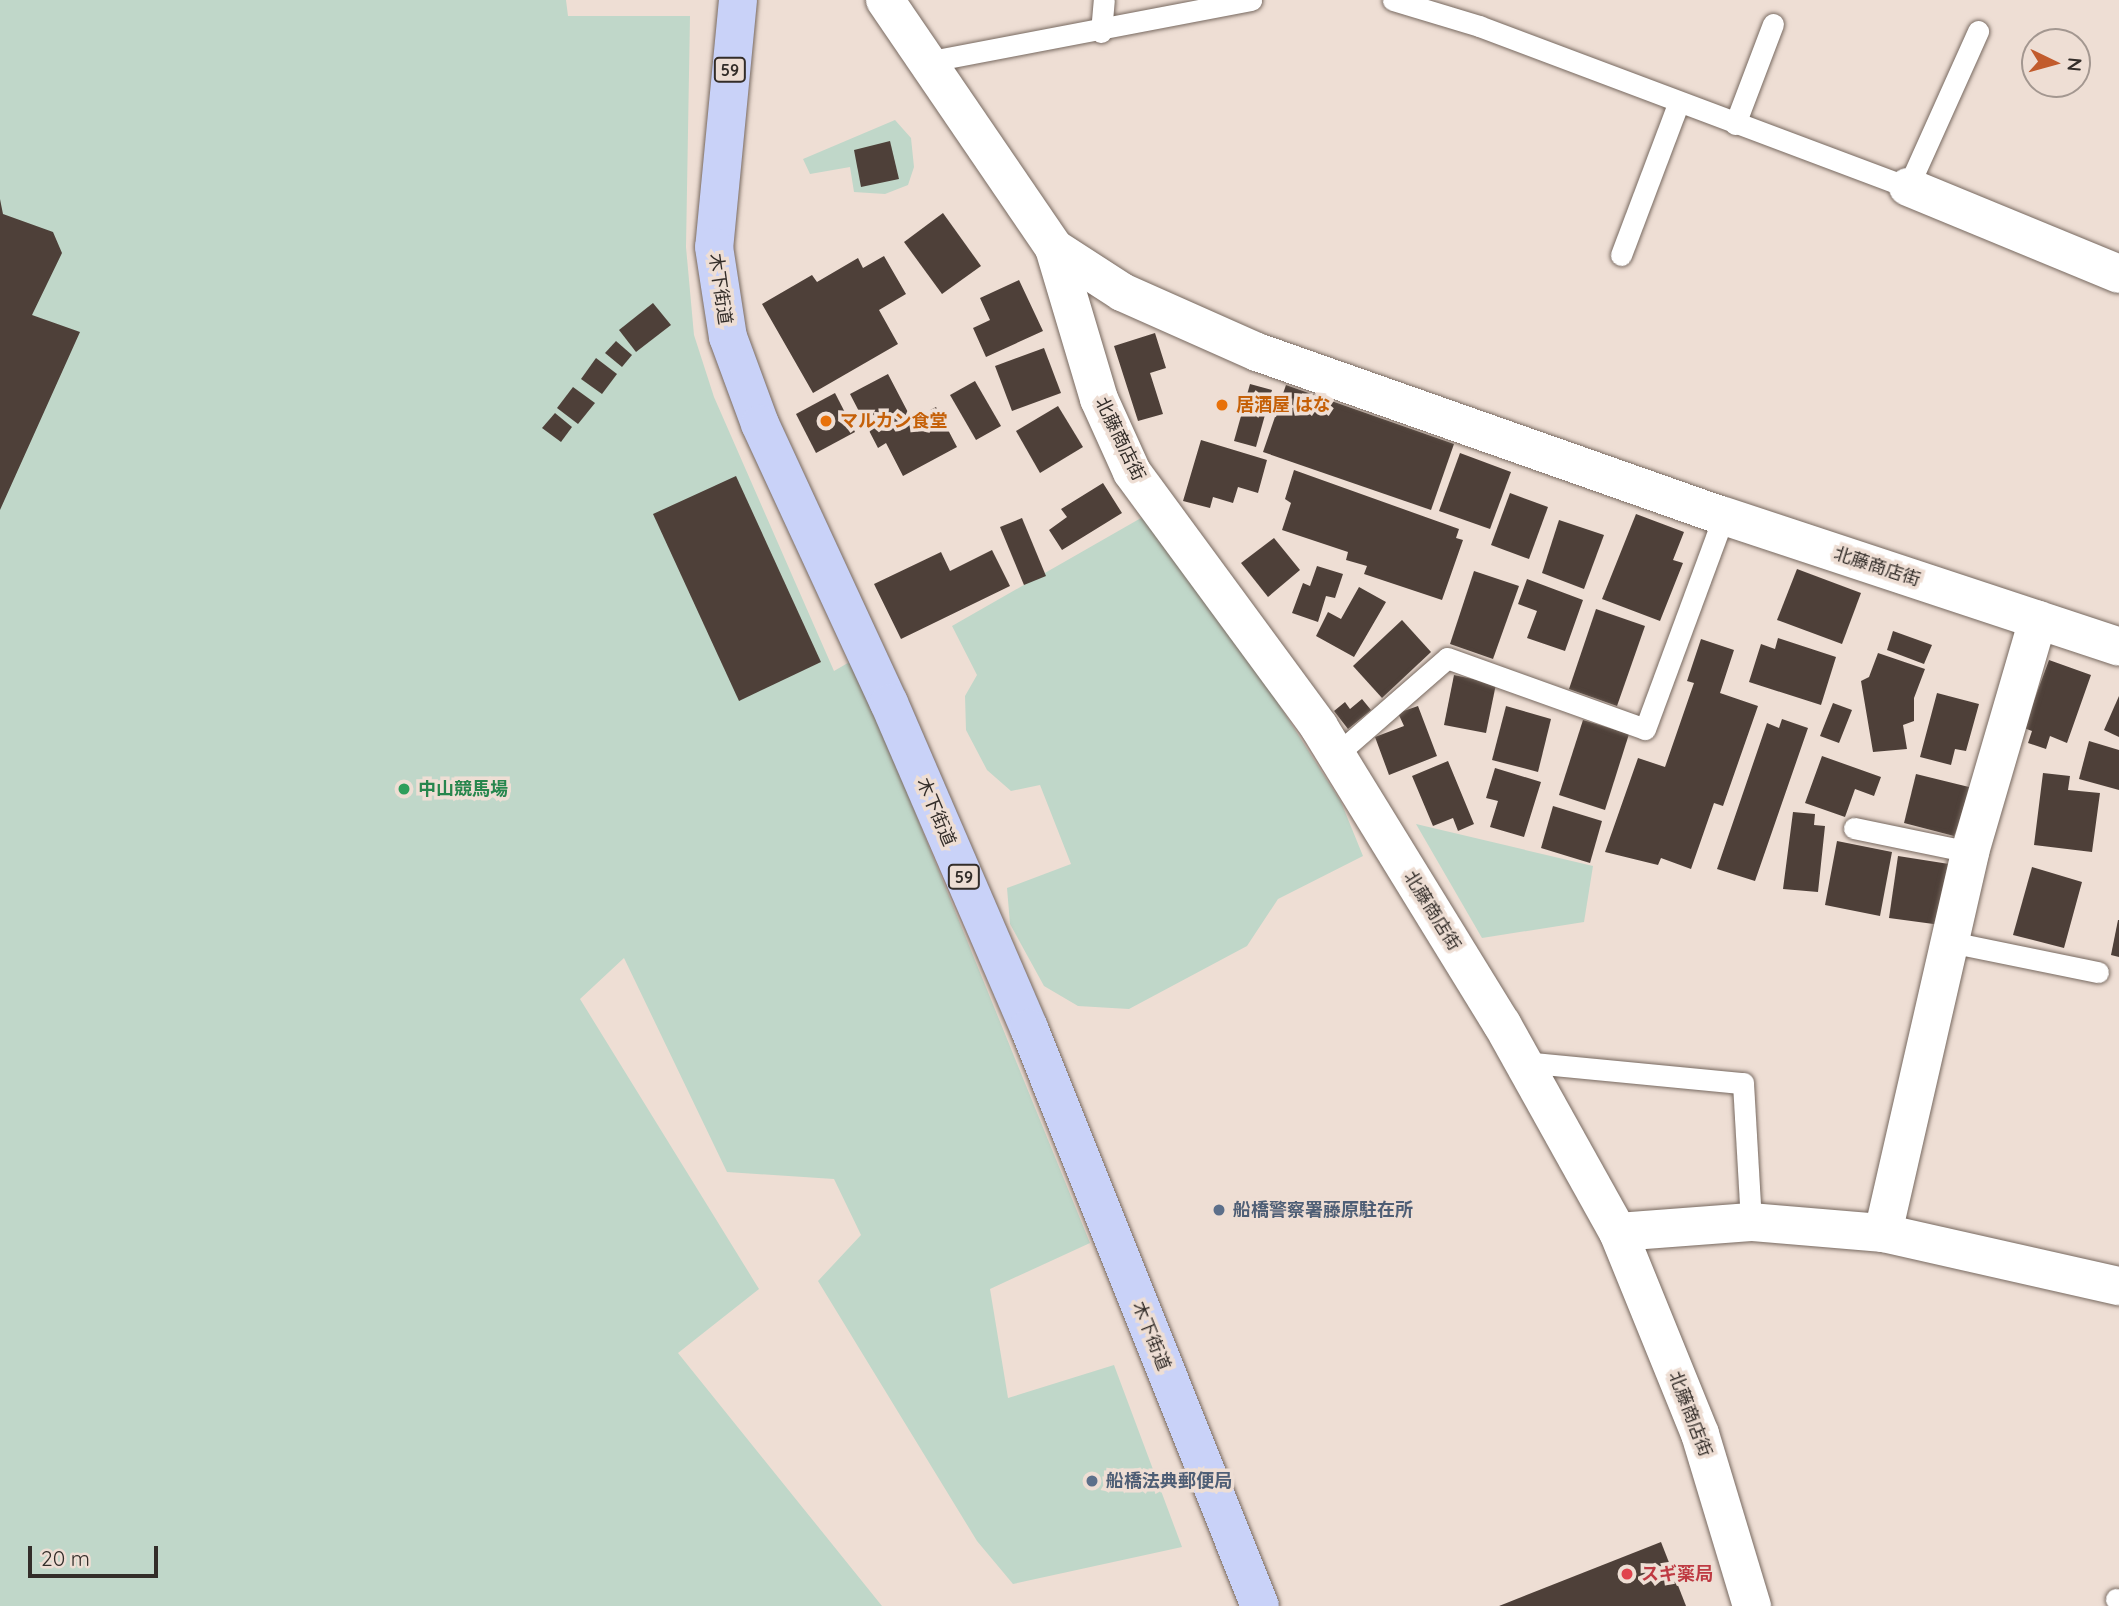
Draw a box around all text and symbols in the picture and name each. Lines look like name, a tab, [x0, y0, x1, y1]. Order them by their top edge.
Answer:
north arrow	[2021, 28, 2091, 98]
text: N	[2062, 57, 2087, 73]
road number: 59	[712, 58, 748, 82]
street label: 木下街道	[704, 252, 736, 326]
street label: 北藤商店街	[1091, 394, 1149, 484]
place label: 居酒屋 はな	[1236, 394, 1331, 416]
marker: 居酒屋 はな	[1214, 397, 1230, 413]
place label: マルカン食堂	[840, 410, 948, 432]
marker: マルカン食堂	[818, 413, 834, 429]
street label: 北藤商店街	[1831, 543, 1923, 591]
street label: 木下街道	[912, 775, 960, 849]
place label: 中山競馬場	[418, 778, 508, 800]
marker: 中山競馬場	[396, 781, 412, 797]
road number: 59	[946, 864, 982, 890]
street label: 北藤商店街	[1399, 867, 1465, 955]
place label: 船橋警察署藤原駐在所	[1233, 1199, 1413, 1221]
marker: 船橋警察署藤原駐在所	[1211, 1202, 1227, 1218]
street label: 木下街道	[1128, 1299, 1174, 1373]
street label: 北藤商店街	[1664, 1368, 1716, 1460]
place label: 船橋法典郵便局	[1106, 1470, 1232, 1492]
marker: 船橋法典郵便局	[1084, 1473, 1100, 1489]
scale bar	[32, 1532, 161, 1576]
text: 20 m	[41, 1545, 90, 1571]
place label: スギ薬局	[1641, 1563, 1713, 1585]
marker: スギ薬局	[1619, 1566, 1635, 1582]

